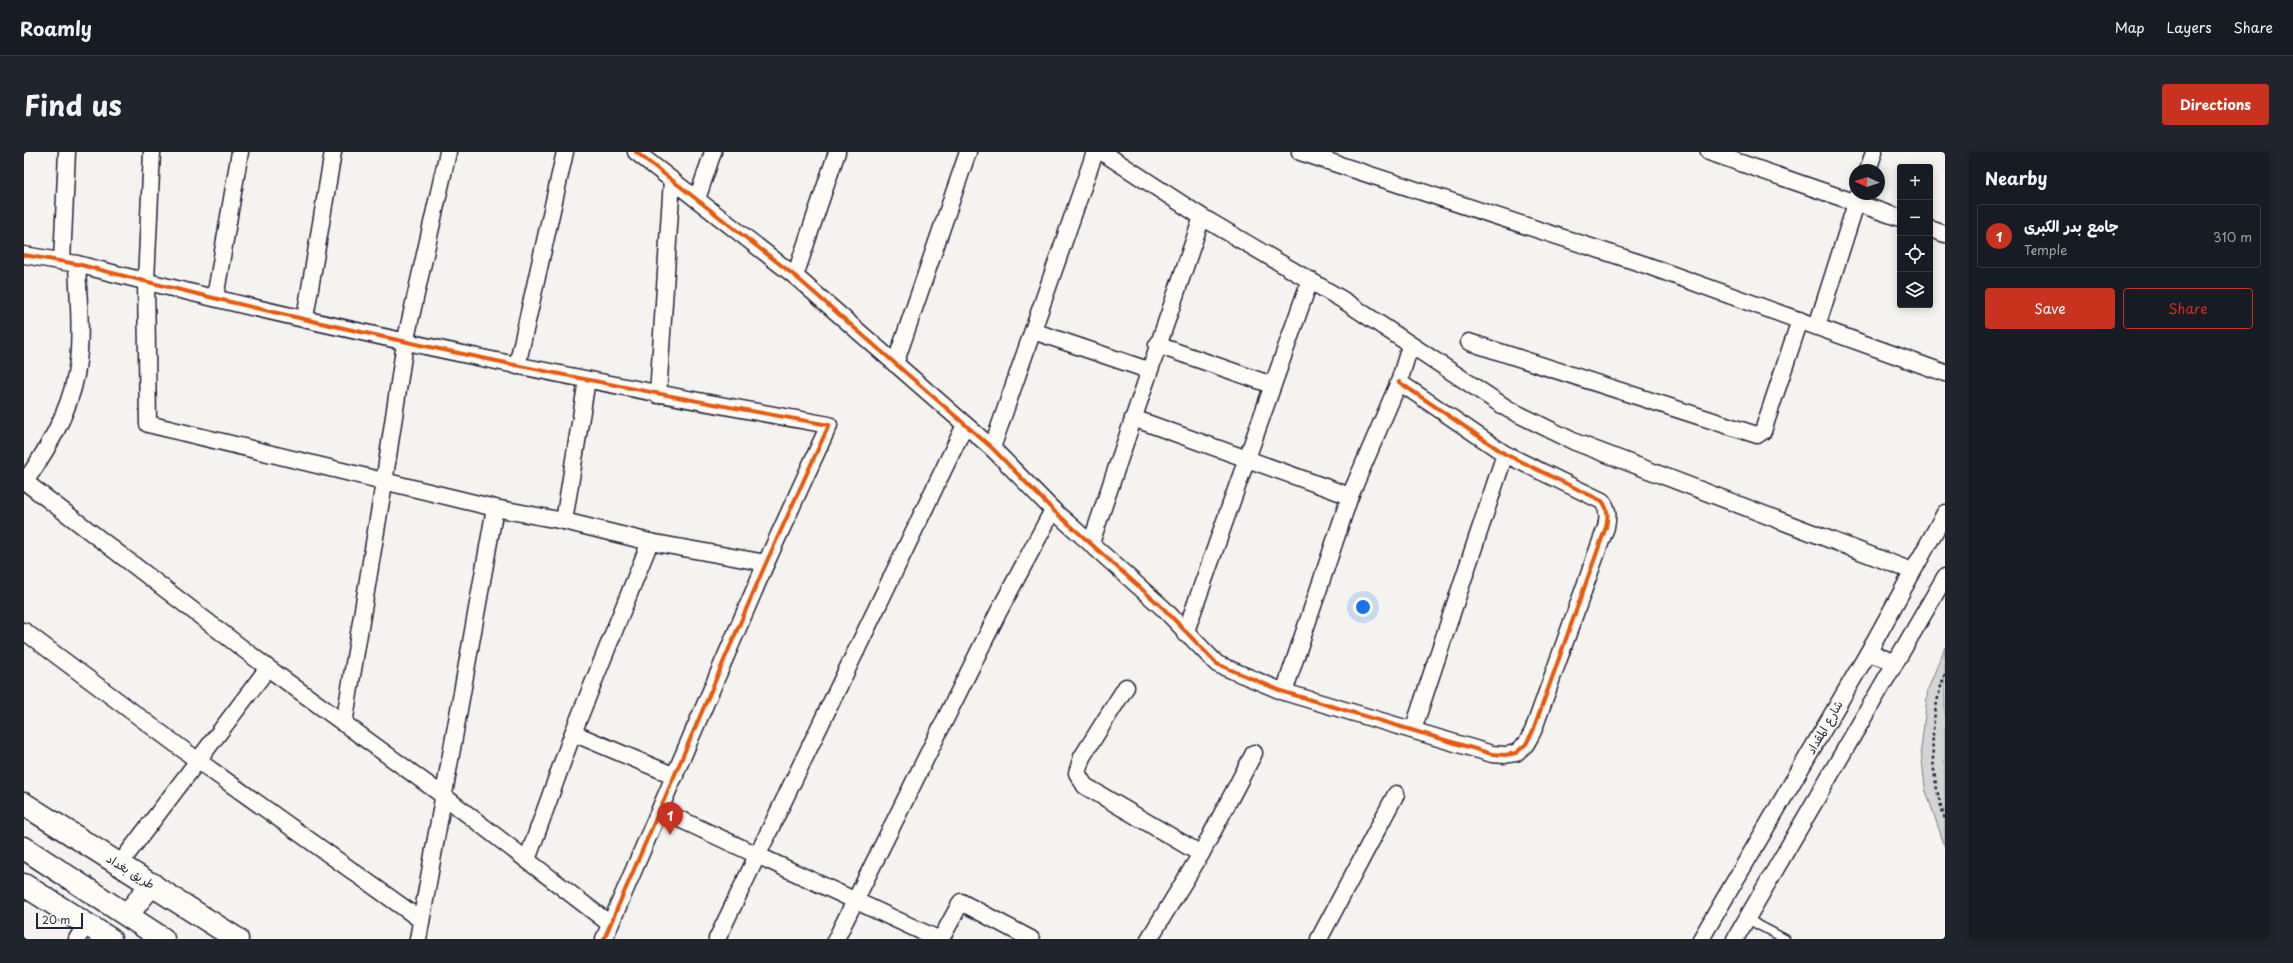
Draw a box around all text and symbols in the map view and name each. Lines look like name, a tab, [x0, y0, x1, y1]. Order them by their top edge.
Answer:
text: Roamly	[20, 14, 92, 42]
text: Map	[2115, 17, 2145, 38]
text: Layers	[2167, 17, 2212, 38]
text: Share	[2234, 17, 2273, 38]
text: Find us	[24, 83, 122, 126]
button: Directions	[2162, 84, 2269, 125]
north arrow	[1849, 164, 1885, 200]
map controls	[1897, 164, 1933, 308]
button: +	[1897, 164, 1933, 200]
text: Nearby	[1985, 165, 2047, 191]
button: −	[1897, 200, 1933, 236]
text: جامع بدر الكبرى	[2024, 214, 2119, 237]
text: 1	[1996, 227, 2002, 246]
text: 310 m	[2213, 227, 2252, 246]
button: locate	[1897, 236, 1933, 272]
text: Temple	[2024, 240, 2067, 259]
button: layers	[1897, 272, 1933, 308]
button: Save	[1985, 288, 2115, 329]
button: Share	[2123, 288, 2253, 329]
your location	[1353, 597, 1373, 617]
street label: شارع المقداد	[1801, 697, 1848, 758]
pin: 1	[657, 802, 683, 835]
street label: طريق بغداد	[103, 849, 159, 893]
scale bar	[36, 911, 83, 930]
text: 20 m	[42, 911, 70, 928]

